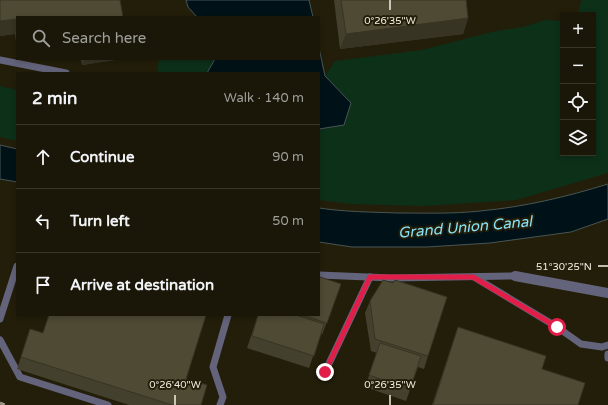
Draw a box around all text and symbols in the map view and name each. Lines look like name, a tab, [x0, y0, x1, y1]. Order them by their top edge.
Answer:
map controls	[560, 12, 596, 156]
button: +	[560, 12, 596, 48]
text: 0°26'35"W	[364, 15, 416, 27]
search box	[16, 16, 320, 60]
icon: search	[30, 27, 52, 49]
text: Search here	[62, 29, 146, 47]
button: −	[560, 48, 596, 84]
button: locate	[560, 84, 596, 120]
text: 2 min	[32, 88, 77, 109]
text: Walk · 140 m	[224, 90, 304, 106]
button: layers	[560, 120, 596, 156]
icon: ahead	[32, 146, 54, 168]
text: Continue	[70, 148, 134, 166]
text: 90 m	[272, 149, 304, 165]
icon: left	[32, 210, 54, 232]
text: Turn left	[70, 212, 130, 230]
water label: Grand Union Canal	[397, 212, 535, 242]
text: 50 m	[272, 213, 304, 229]
text: 51°30'25"N	[536, 261, 592, 273]
icon: arrive	[32, 274, 54, 296]
text: Arrive at destination	[70, 276, 214, 294]
route start	[548, 318, 566, 336]
route end	[316, 363, 334, 381]
text: 0°26'40"W	[149, 379, 201, 391]
text: 0°26'35"W	[364, 379, 416, 391]

